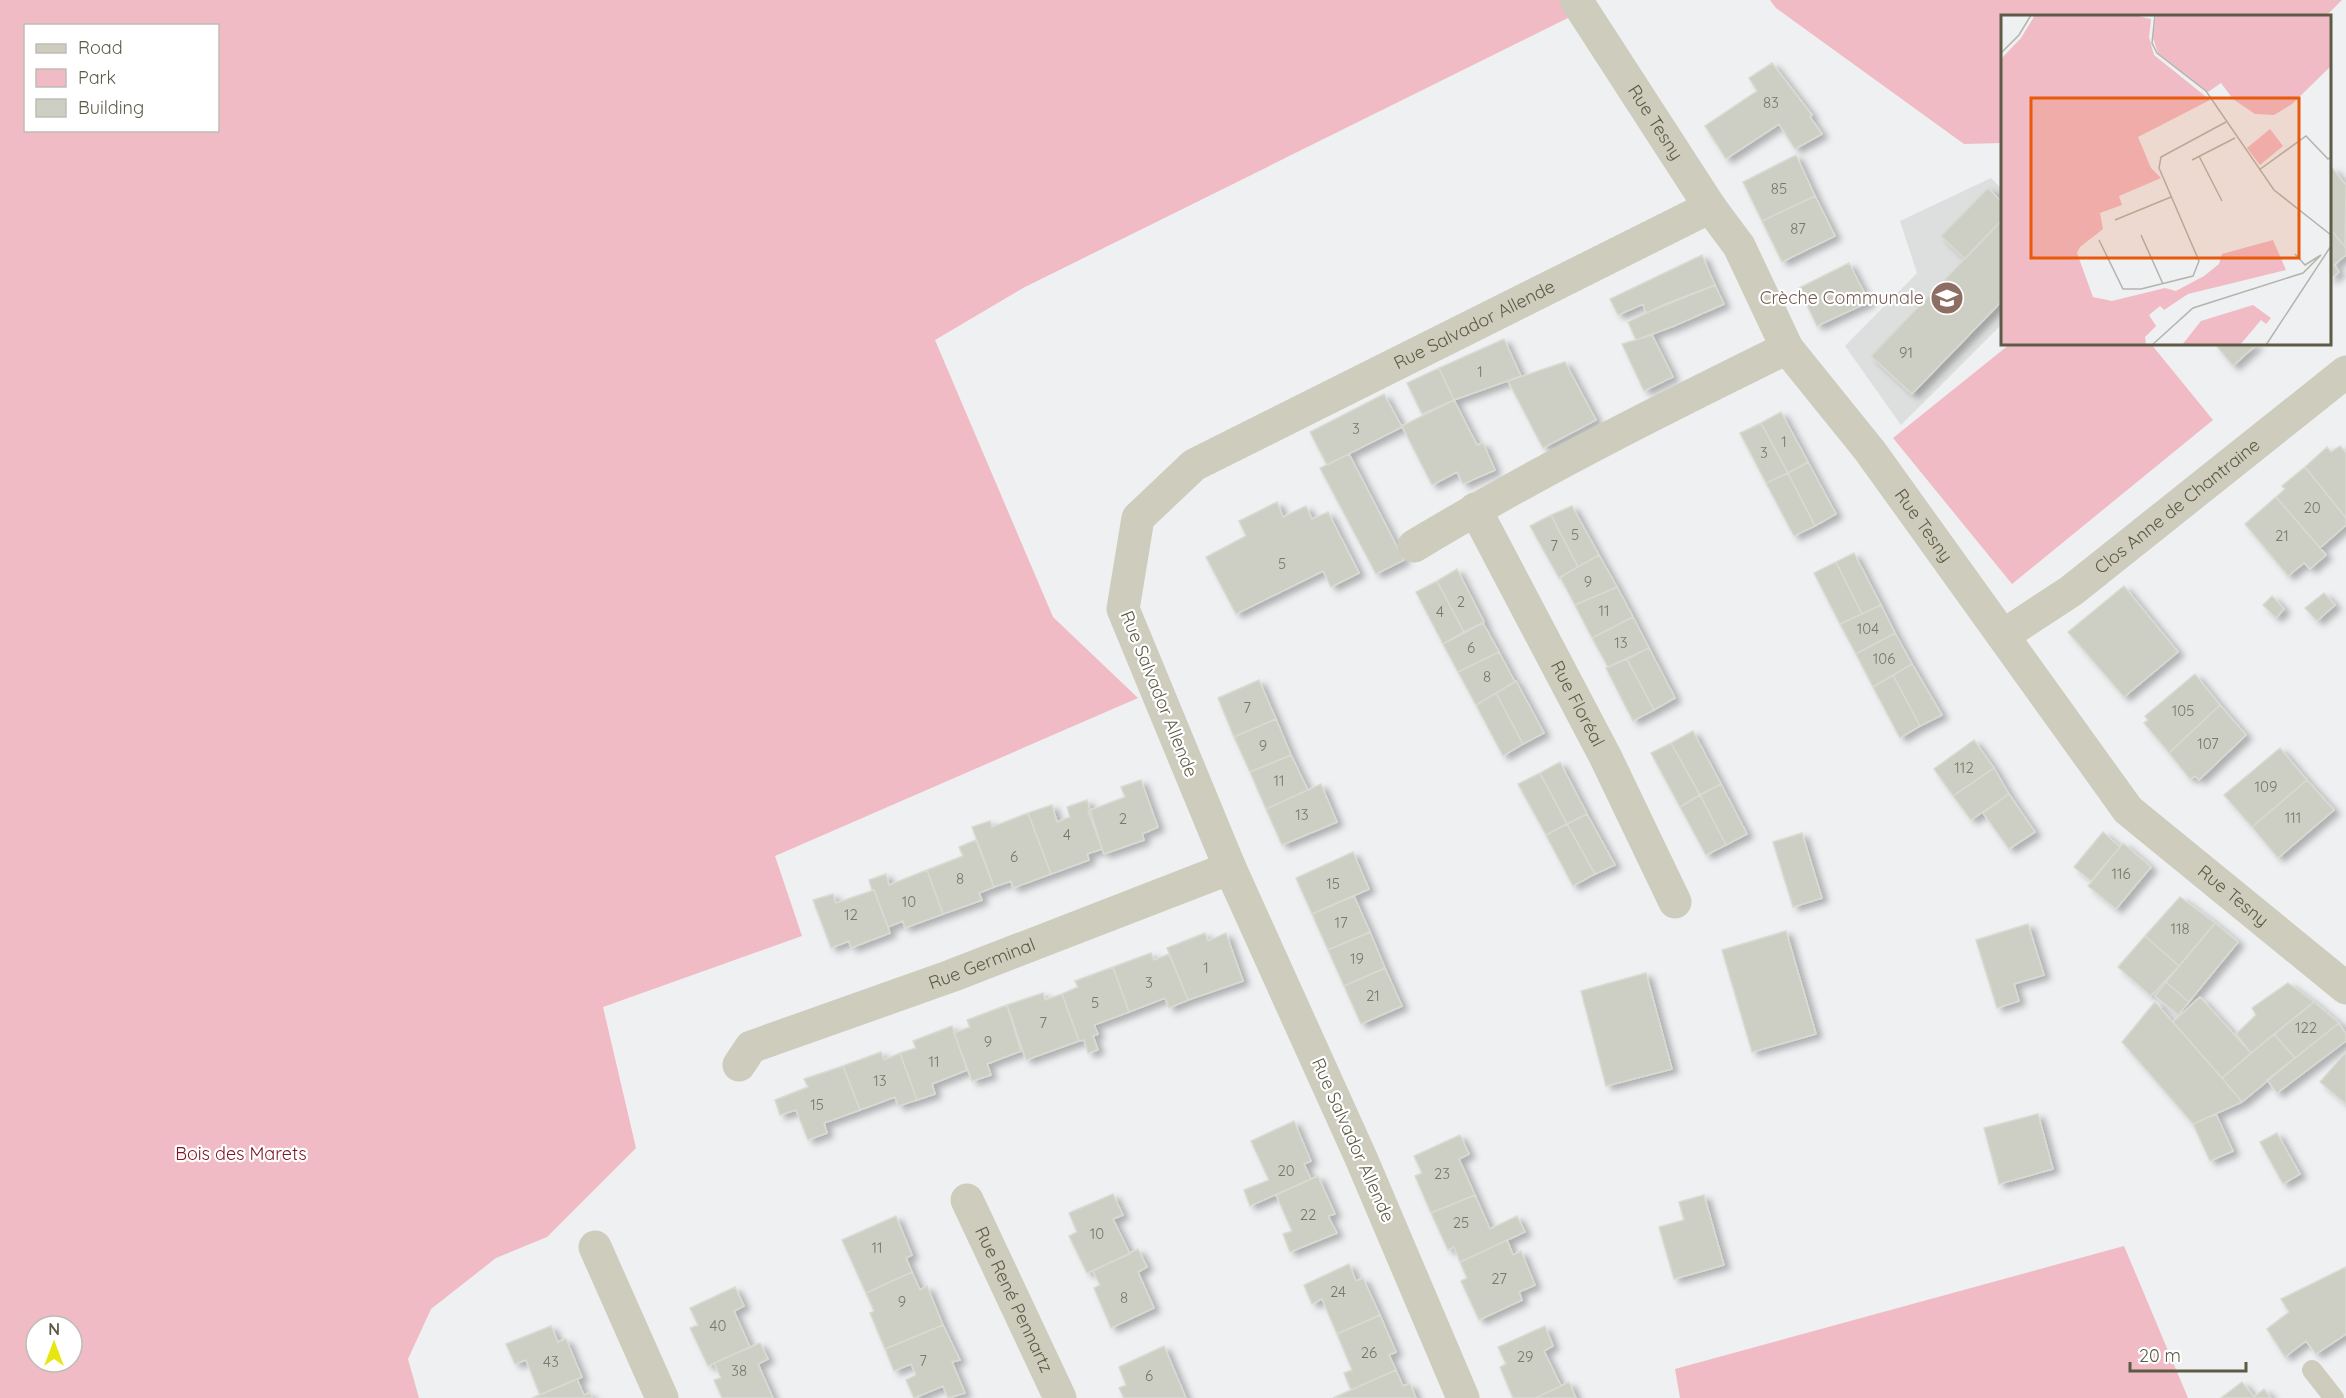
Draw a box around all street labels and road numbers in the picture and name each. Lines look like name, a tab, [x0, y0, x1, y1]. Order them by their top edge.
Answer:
street label: Rue Tesny	[1623, 80, 1689, 164]
street label: Rue Salvador Allende	[1390, 274, 1559, 374]
street label: Clos Anne de Chantraine	[2090, 433, 2264, 579]
street label: Rue Tesny	[1890, 484, 1958, 567]
street label: Rue Salvador Allende	[1116, 607, 1203, 780]
street label: Rue Floréal	[1546, 656, 1610, 750]
street label: Rue Tesny	[2193, 860, 2274, 931]
street label: Rue Germinal	[925, 933, 1038, 994]
street label: Rue Salvador Allende	[1307, 1054, 1400, 1225]
street label: Rue René Pennartz	[970, 1222, 1058, 1376]

